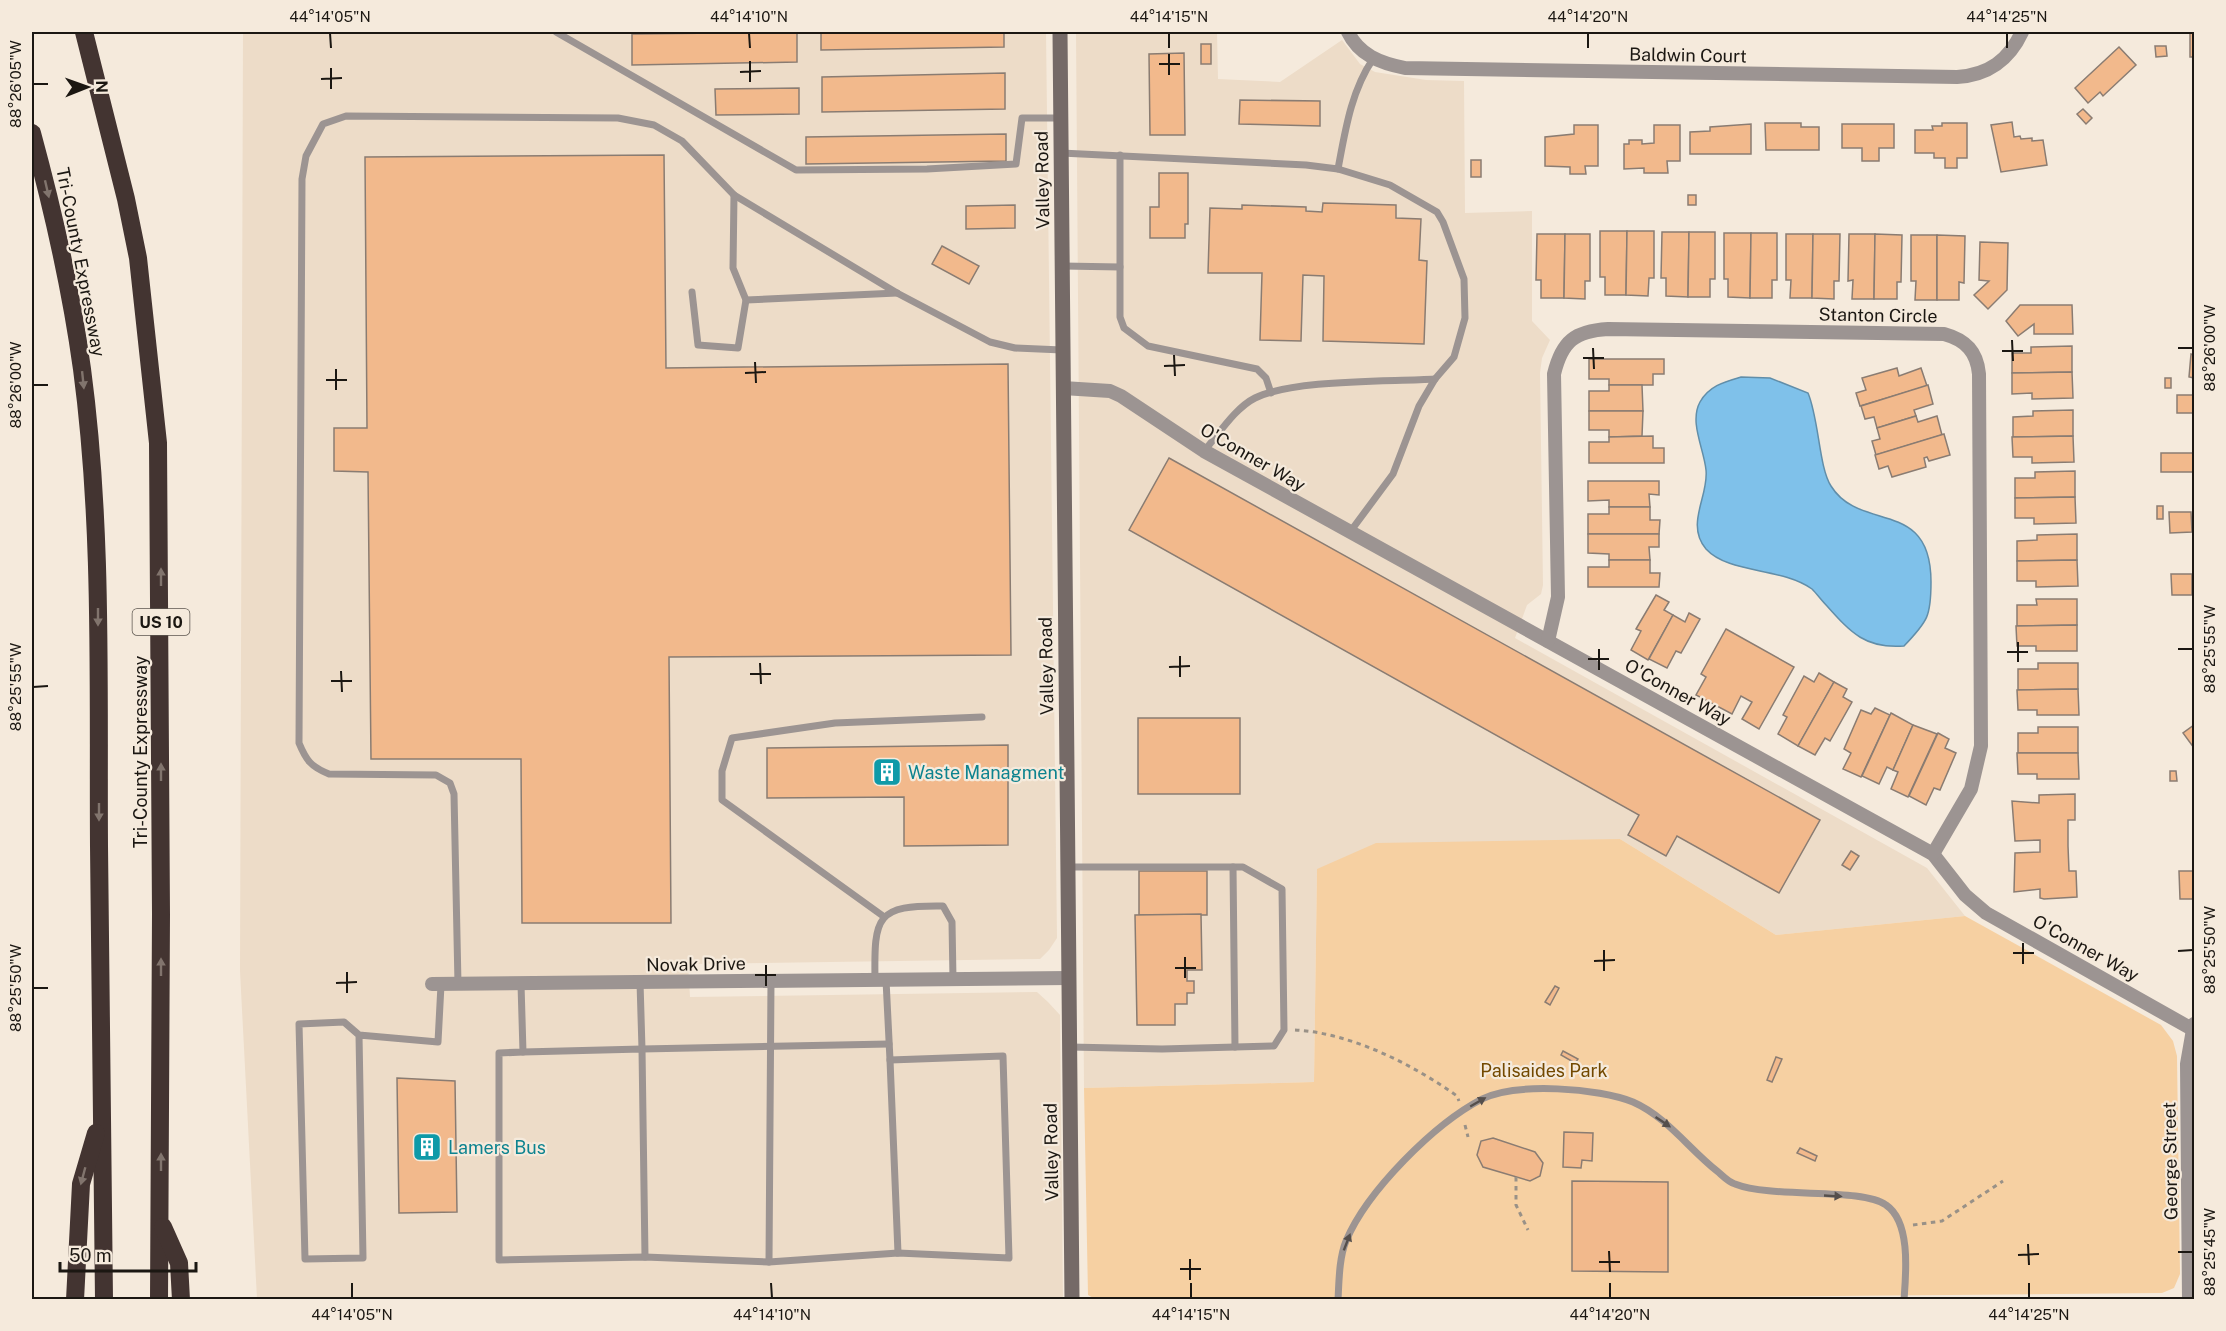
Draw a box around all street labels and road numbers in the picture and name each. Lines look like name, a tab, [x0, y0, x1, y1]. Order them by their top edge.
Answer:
street label: Baldwin Court	[1629, 43, 1747, 67]
street label: Valley Road	[1031, 131, 1053, 229]
street label: Tri-County Expressway	[52, 165, 110, 359]
street label: Stanton Circle	[1818, 303, 1938, 327]
street label: O'Conner Way	[1197, 418, 1310, 496]
road number: US 10	[132, 609, 190, 635]
street label: Valley Road	[1035, 617, 1057, 715]
street label: O'Conner Way	[1621, 654, 1735, 730]
street label: Tri-County Expressway	[130, 655, 151, 848]
street label: O'Conner Way	[2029, 910, 2143, 986]
street label: Novak Drive	[646, 953, 746, 975]
street label: George Street	[2158, 1102, 2182, 1220]
street label: Valley Road	[1040, 1103, 1062, 1201]

